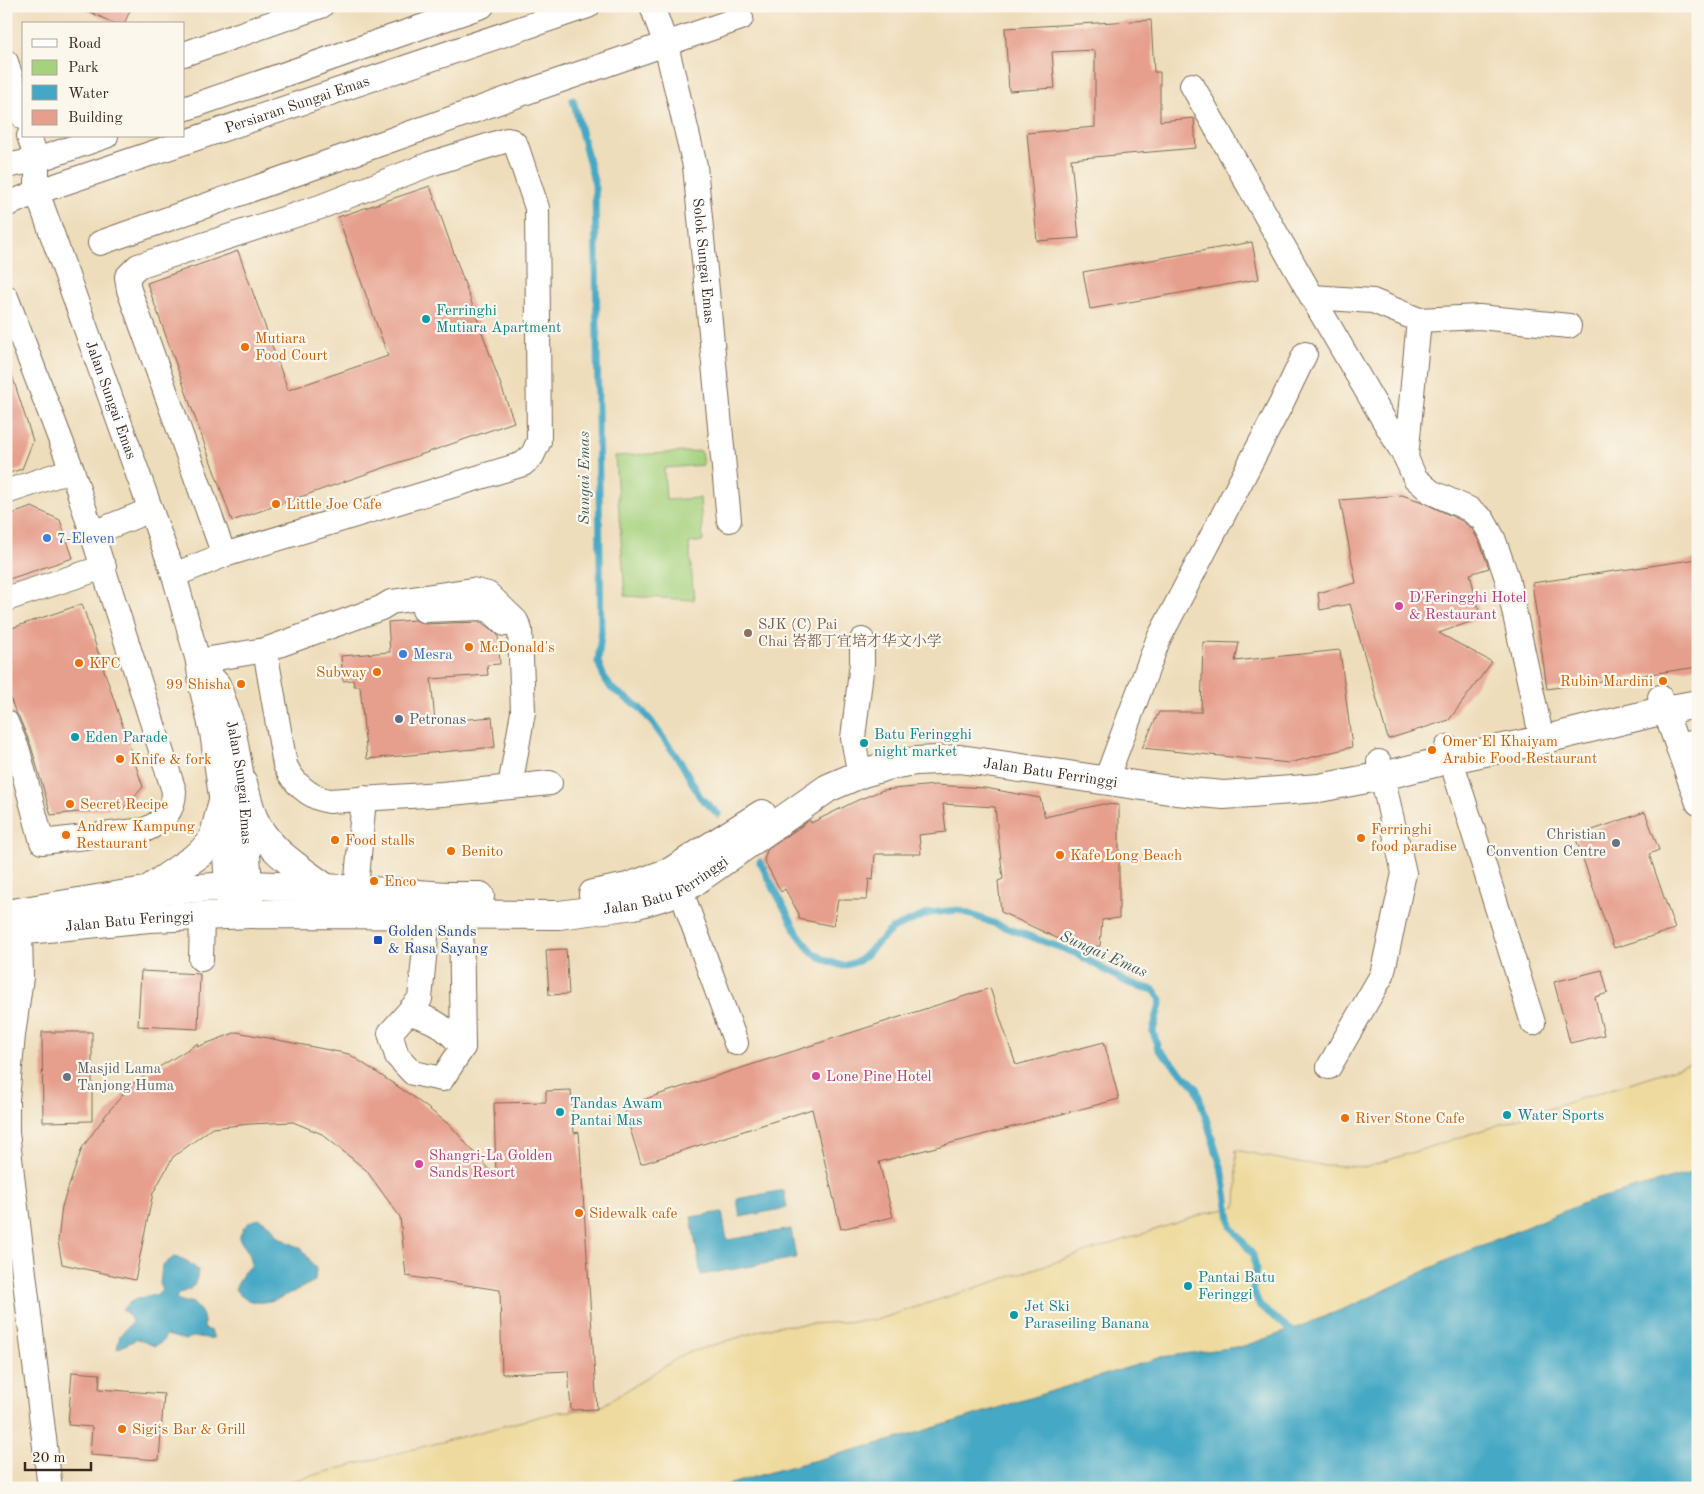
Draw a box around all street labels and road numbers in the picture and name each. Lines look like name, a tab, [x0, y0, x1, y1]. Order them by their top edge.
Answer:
street label: Persiaran Sungai Emas	[223, 74, 372, 137]
street label: Solok Sungai Emas	[689, 198, 716, 324]
street label: Jalan Sungai Emas	[82, 339, 138, 462]
street label: Jalan Sungai Emas	[222, 719, 253, 845]
street label: Jalan Batu Ferringgi	[982, 757, 1118, 791]
street label: Jalan Batu Ferringgi	[602, 854, 731, 918]
street label: Jalan Batu Feringgi	[65, 910, 194, 935]

